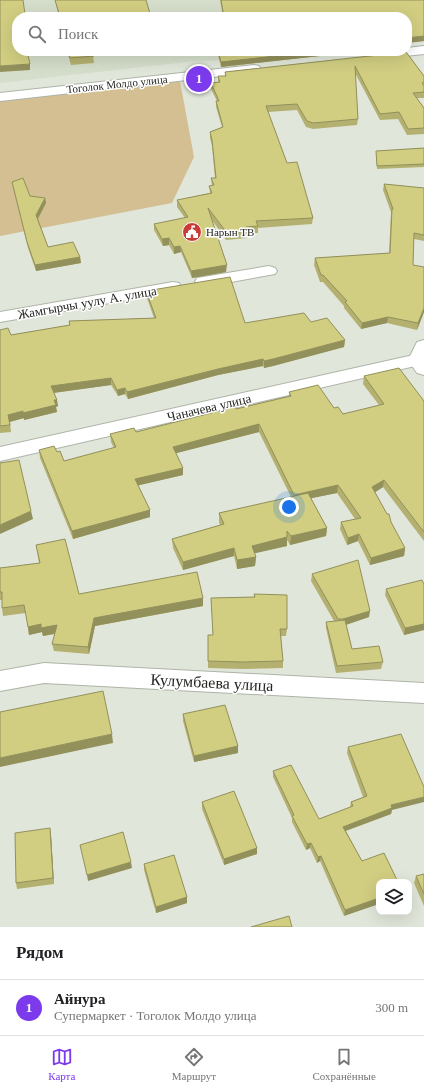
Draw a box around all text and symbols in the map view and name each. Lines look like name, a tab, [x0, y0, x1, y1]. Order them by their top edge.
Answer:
search box	[12, 12, 412, 56]
icon: search	[26, 23, 48, 45]
text: Поиск	[58, 26, 98, 42]
pin: 1	[186, 64, 212, 94]
street label: Тоголок Молдо улица	[66, 73, 168, 95]
public building icon: Нарын ТВ	[181, 221, 203, 243]
place label: Нарын ТВ	[206, 226, 254, 238]
street label: Жамгырчы уулу А. улица	[16, 283, 158, 322]
street label: Чаначева улица	[166, 390, 253, 424]
your location	[279, 497, 299, 517]
street label: Кулумбаева улица	[150, 671, 274, 695]
map controls	[376, 879, 412, 915]
button: layers	[376, 879, 412, 915]
text: Рядом	[16, 943, 64, 962]
text: Айнура	[54, 991, 105, 1007]
text: 1	[26, 1000, 32, 1015]
text: 300 m	[375, 1000, 408, 1015]
text: Супермаркет · Тоголок Молдо улица	[54, 1008, 256, 1023]
tab: Карта	[48, 1046, 75, 1082]
tab: Маршрут	[172, 1046, 216, 1082]
tab: Сохранённые	[313, 1046, 376, 1082]

